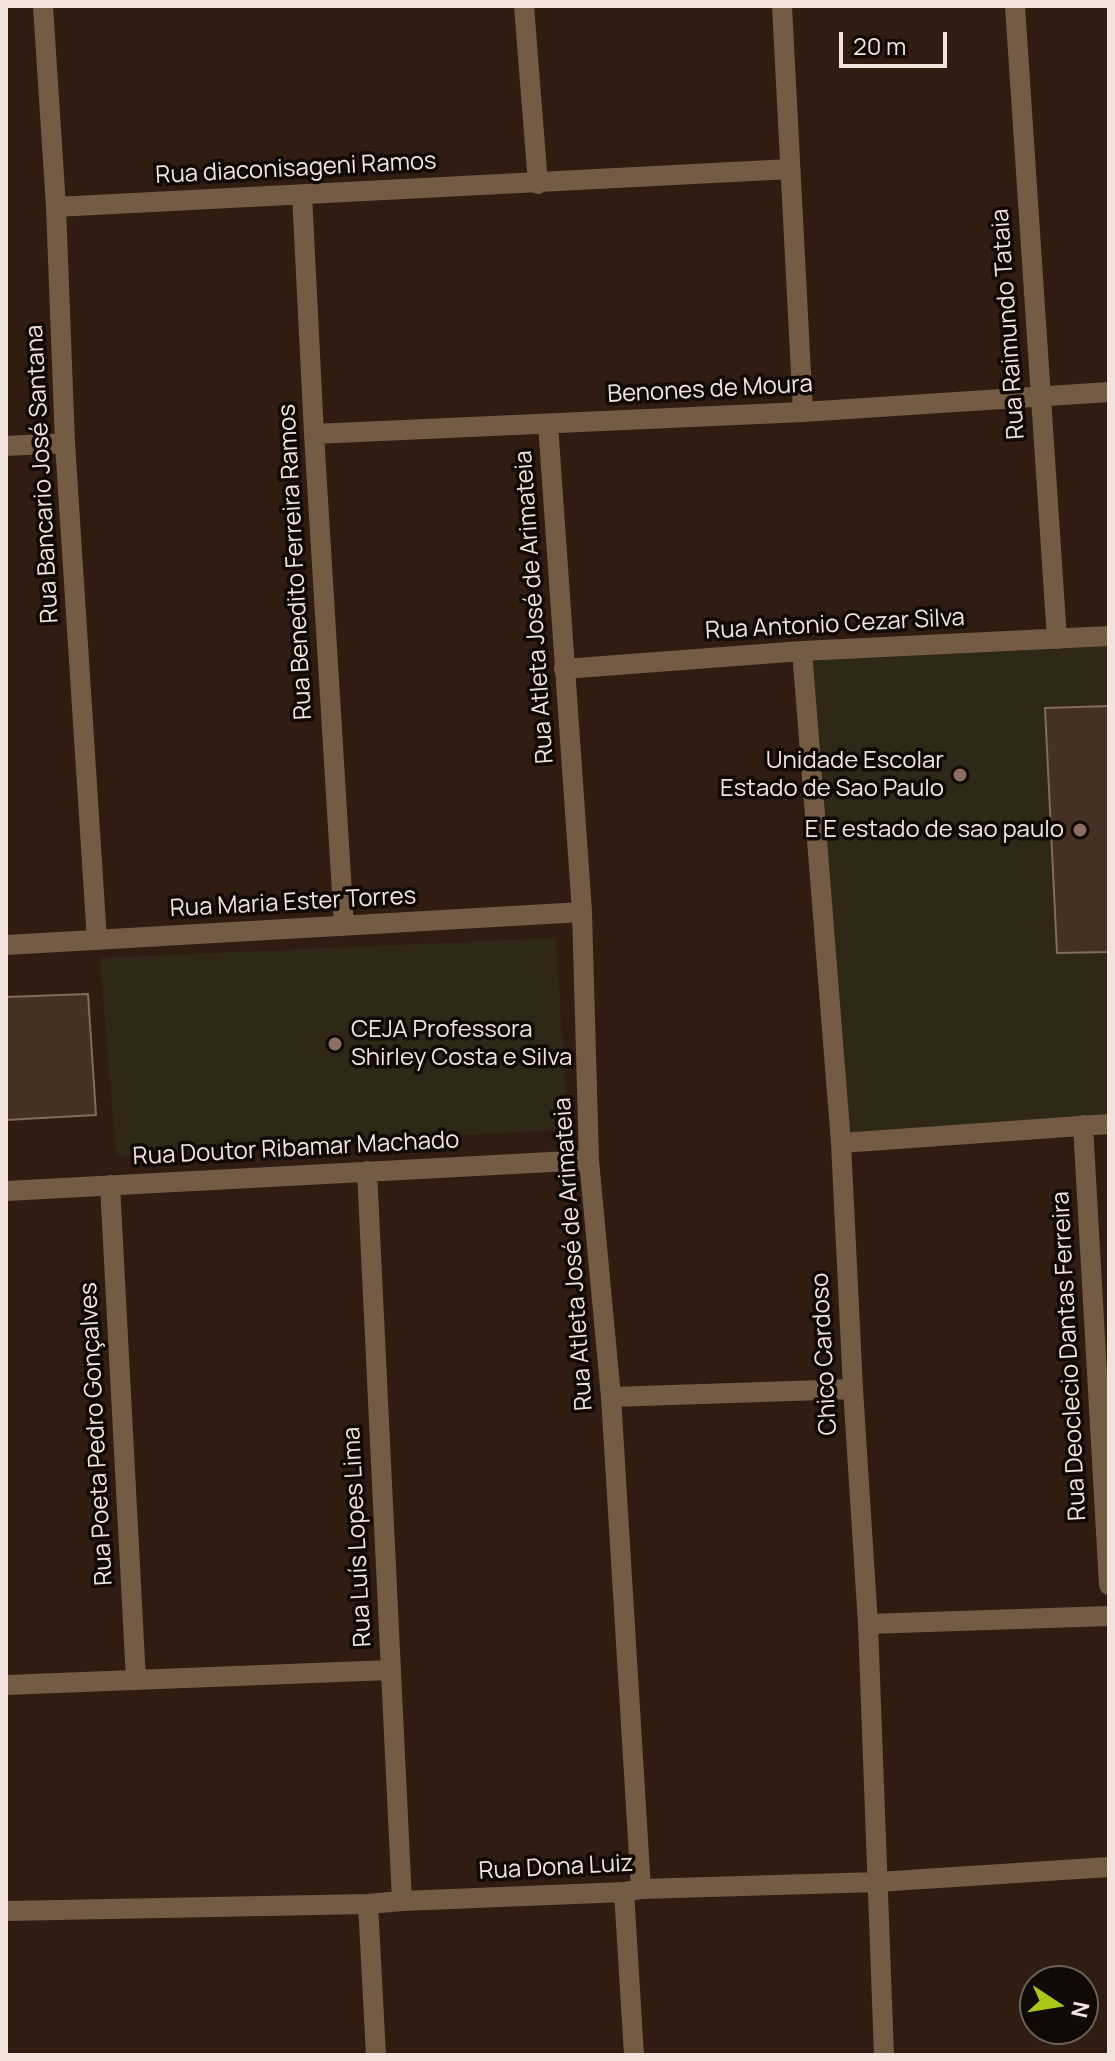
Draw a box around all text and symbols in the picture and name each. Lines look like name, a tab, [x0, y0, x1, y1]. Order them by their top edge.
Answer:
scale bar	[843, 16, 951, 66]
text: 20 m	[853, 29, 906, 62]
street label: Rua diaconisageni Ramos	[155, 147, 437, 191]
street label: Rua Raimundo Tataia	[987, 208, 1031, 440]
street label: Rua Bancario José Santana	[21, 324, 65, 624]
street label: Benones de Moura	[607, 370, 813, 410]
street label: Rua Benedito Ferreira Ramos	[273, 403, 319, 721]
street label: Rua Atleta José de Arimateia	[510, 449, 560, 765]
street label: Rua Antonio Cezar Silva	[704, 604, 966, 646]
place label: Unidade Escolar Estado de Sao Paulo	[720, 747, 944, 803]
marker: Unidade Escolar Estado de Sao Paulo	[951, 766, 969, 784]
place label: E E estado de sao paulo	[805, 816, 1064, 844]
marker: E E estado de sao paulo	[1071, 821, 1089, 839]
street label: Rua Maria Ester Torres	[169, 882, 417, 924]
place label: CEJA Professora Shirley Costa e Silva	[351, 1016, 572, 1072]
marker: CEJA Professora Shirley Costa e Silva	[326, 1035, 344, 1053]
street label: Rua Atleta José de Arimateia	[549, 1096, 599, 1412]
street label: Rua Doutor Ribamar Machado	[132, 1126, 460, 1172]
street label: Rua Deoclecio Dantas Ferreira	[1047, 1191, 1093, 1521]
street label: Chico Cardoso	[806, 1272, 844, 1436]
street label: Rua Poeta Pedro Gonçalves	[75, 1282, 119, 1586]
street label: Rua Luís Lopes Lima	[338, 1426, 378, 1648]
street label: Rua Dona Luiz	[478, 1850, 634, 1886]
north arrow	[1019, 1965, 1099, 2045]
text: N	[1064, 1999, 1097, 2020]

